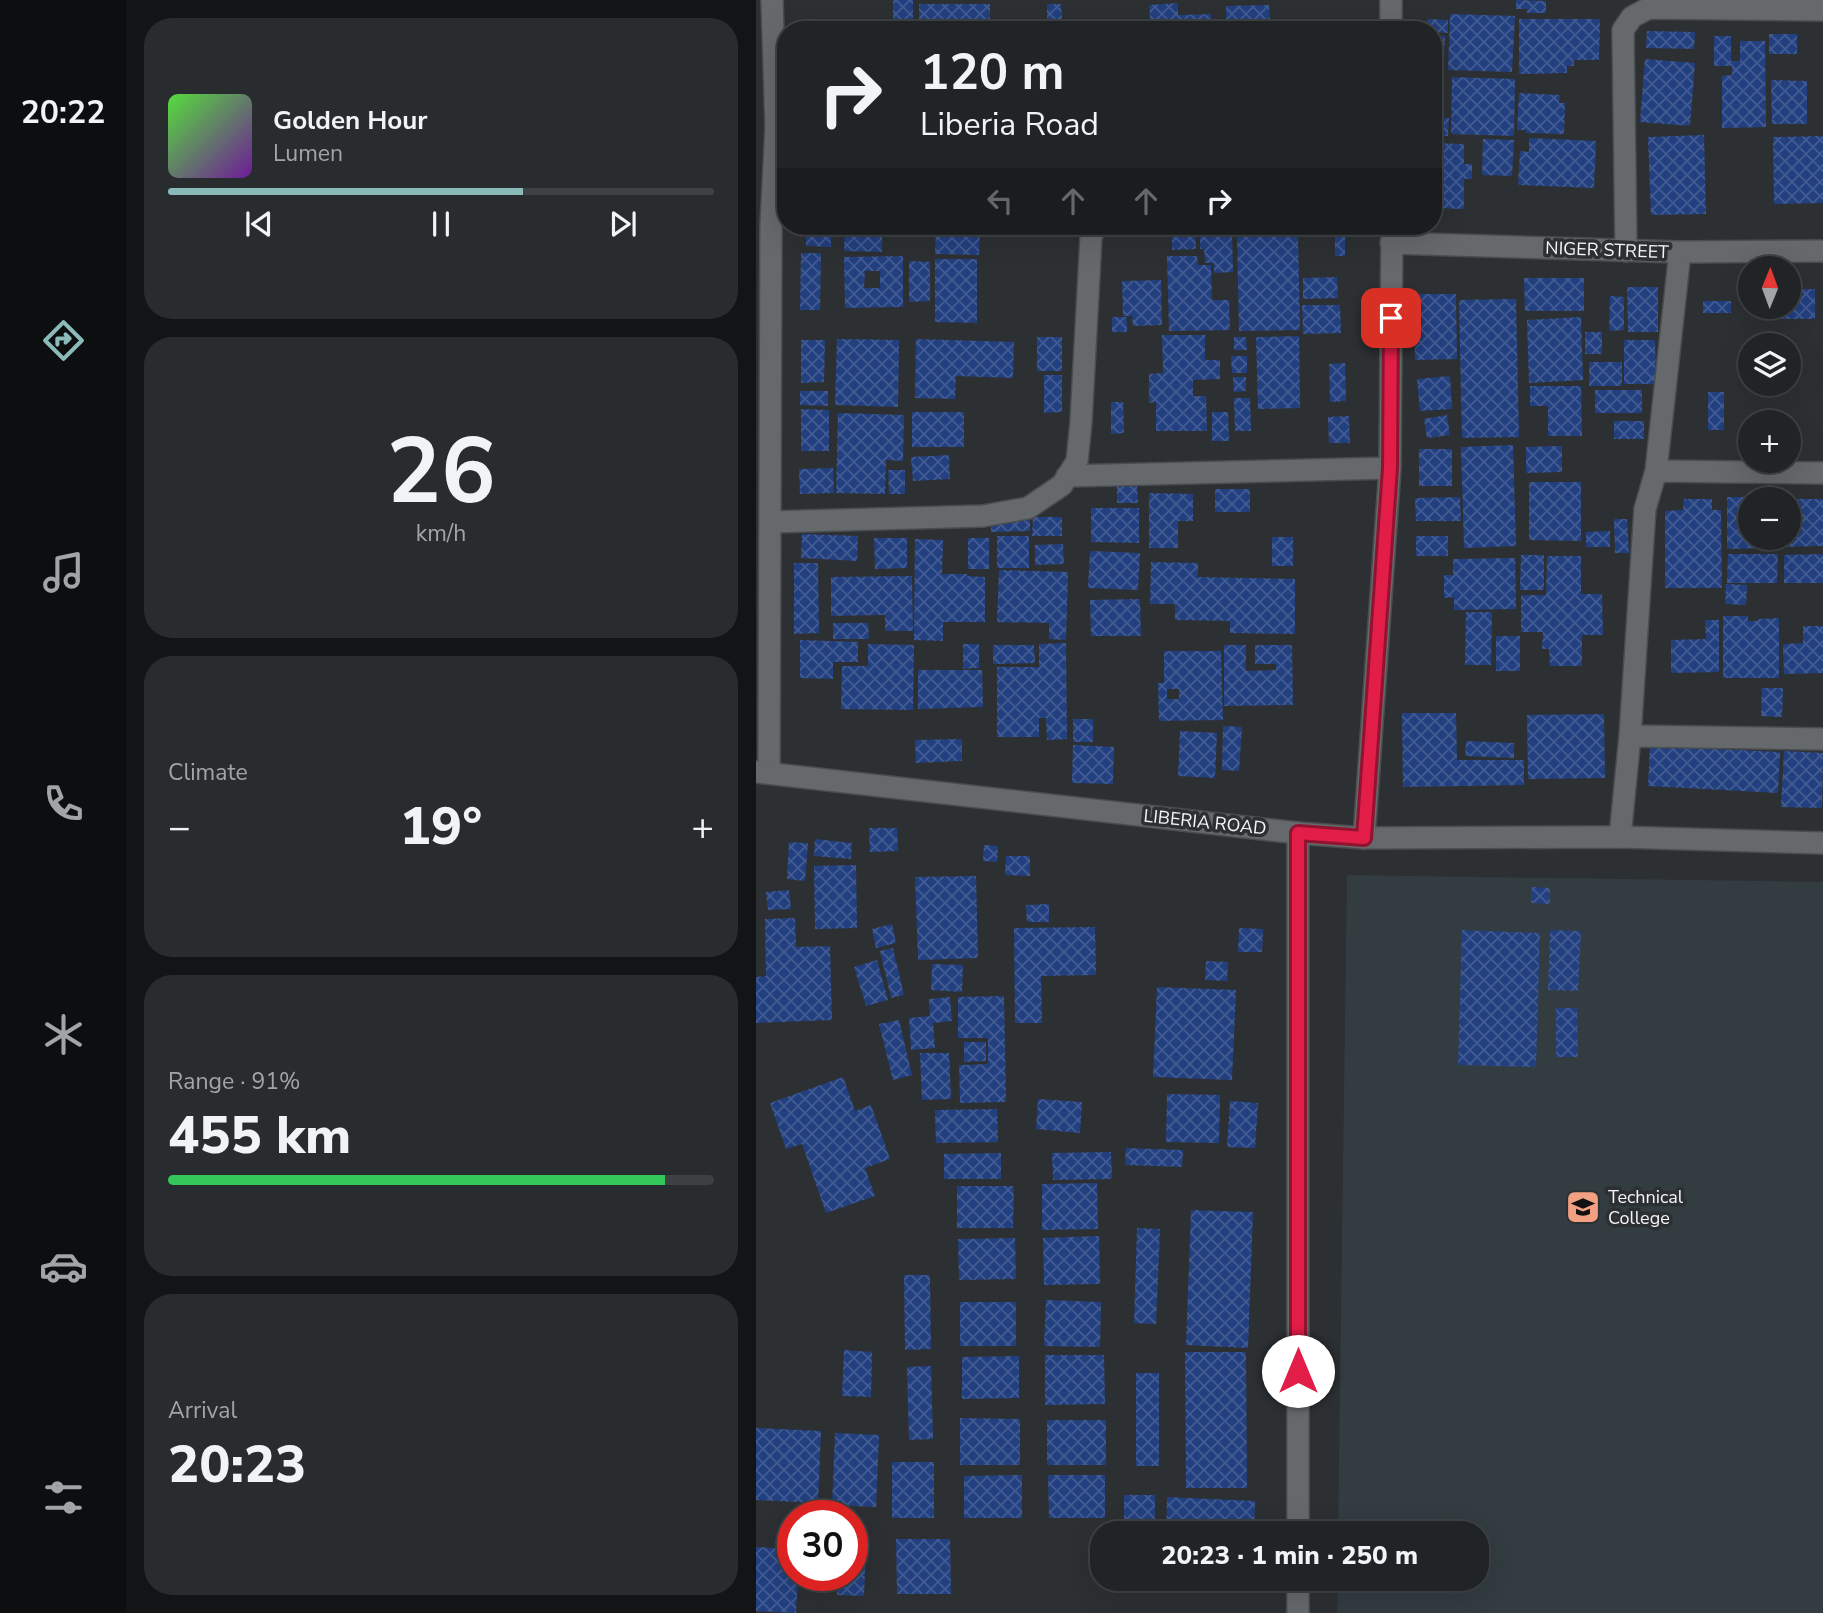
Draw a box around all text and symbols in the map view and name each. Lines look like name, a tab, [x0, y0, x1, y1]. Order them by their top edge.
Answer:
text: 120 m	[920, 39, 1064, 106]
icon: right	[805, 49, 896, 140]
text: 20:22	[21, 91, 105, 134]
text: Golden Hour	[273, 103, 428, 138]
text: Liberia Road	[920, 103, 1099, 146]
text: Lumen	[273, 138, 343, 169]
icon: left	[981, 182, 1019, 220]
icon: ahead	[1054, 182, 1092, 220]
icon: ahead	[1127, 182, 1165, 220]
icon: right	[1200, 182, 1238, 220]
icon: previous	[240, 205, 278, 243]
icon: pause	[422, 205, 460, 243]
icon: next	[604, 205, 642, 243]
street label: NIGER STREET	[1545, 236, 1669, 264]
north arrow	[1738, 256, 1801, 318]
map controls	[1738, 256, 1801, 550]
pin	[1361, 288, 1421, 348]
icon: arrive	[1372, 299, 1410, 337]
icon: directions	[39, 316, 88, 365]
button: layers	[1738, 333, 1801, 396]
text: 26	[386, 410, 496, 534]
button: +	[1738, 410, 1801, 473]
button: −	[1738, 487, 1801, 550]
text: km/h	[416, 518, 466, 549]
icon: music	[39, 548, 88, 597]
text: Climate	[168, 757, 248, 788]
icon: phone	[39, 779, 88, 828]
text: 19°	[400, 791, 482, 862]
text: −	[168, 802, 191, 853]
text: +	[691, 802, 714, 853]
street label: LIBERIA ROAD	[1142, 804, 1268, 840]
icon: climate	[39, 1010, 88, 1059]
text: Range · 91%	[168, 1066, 300, 1097]
text: 455 km	[168, 1100, 351, 1171]
place label: Technical College	[1608, 1185, 1684, 1230]
school or university icon: Technical College	[1564, 1188, 1602, 1226]
icon: car	[39, 1242, 88, 1291]
position arrow	[1261, 1334, 1335, 1408]
text: Arrival	[168, 1395, 237, 1426]
text: 20:23	[168, 1429, 306, 1500]
icon: filters	[39, 1473, 88, 1522]
speed limit sign: 30	[777, 1500, 868, 1591]
text: 20:23 · 1 min · 250 m	[1161, 1538, 1418, 1573]

